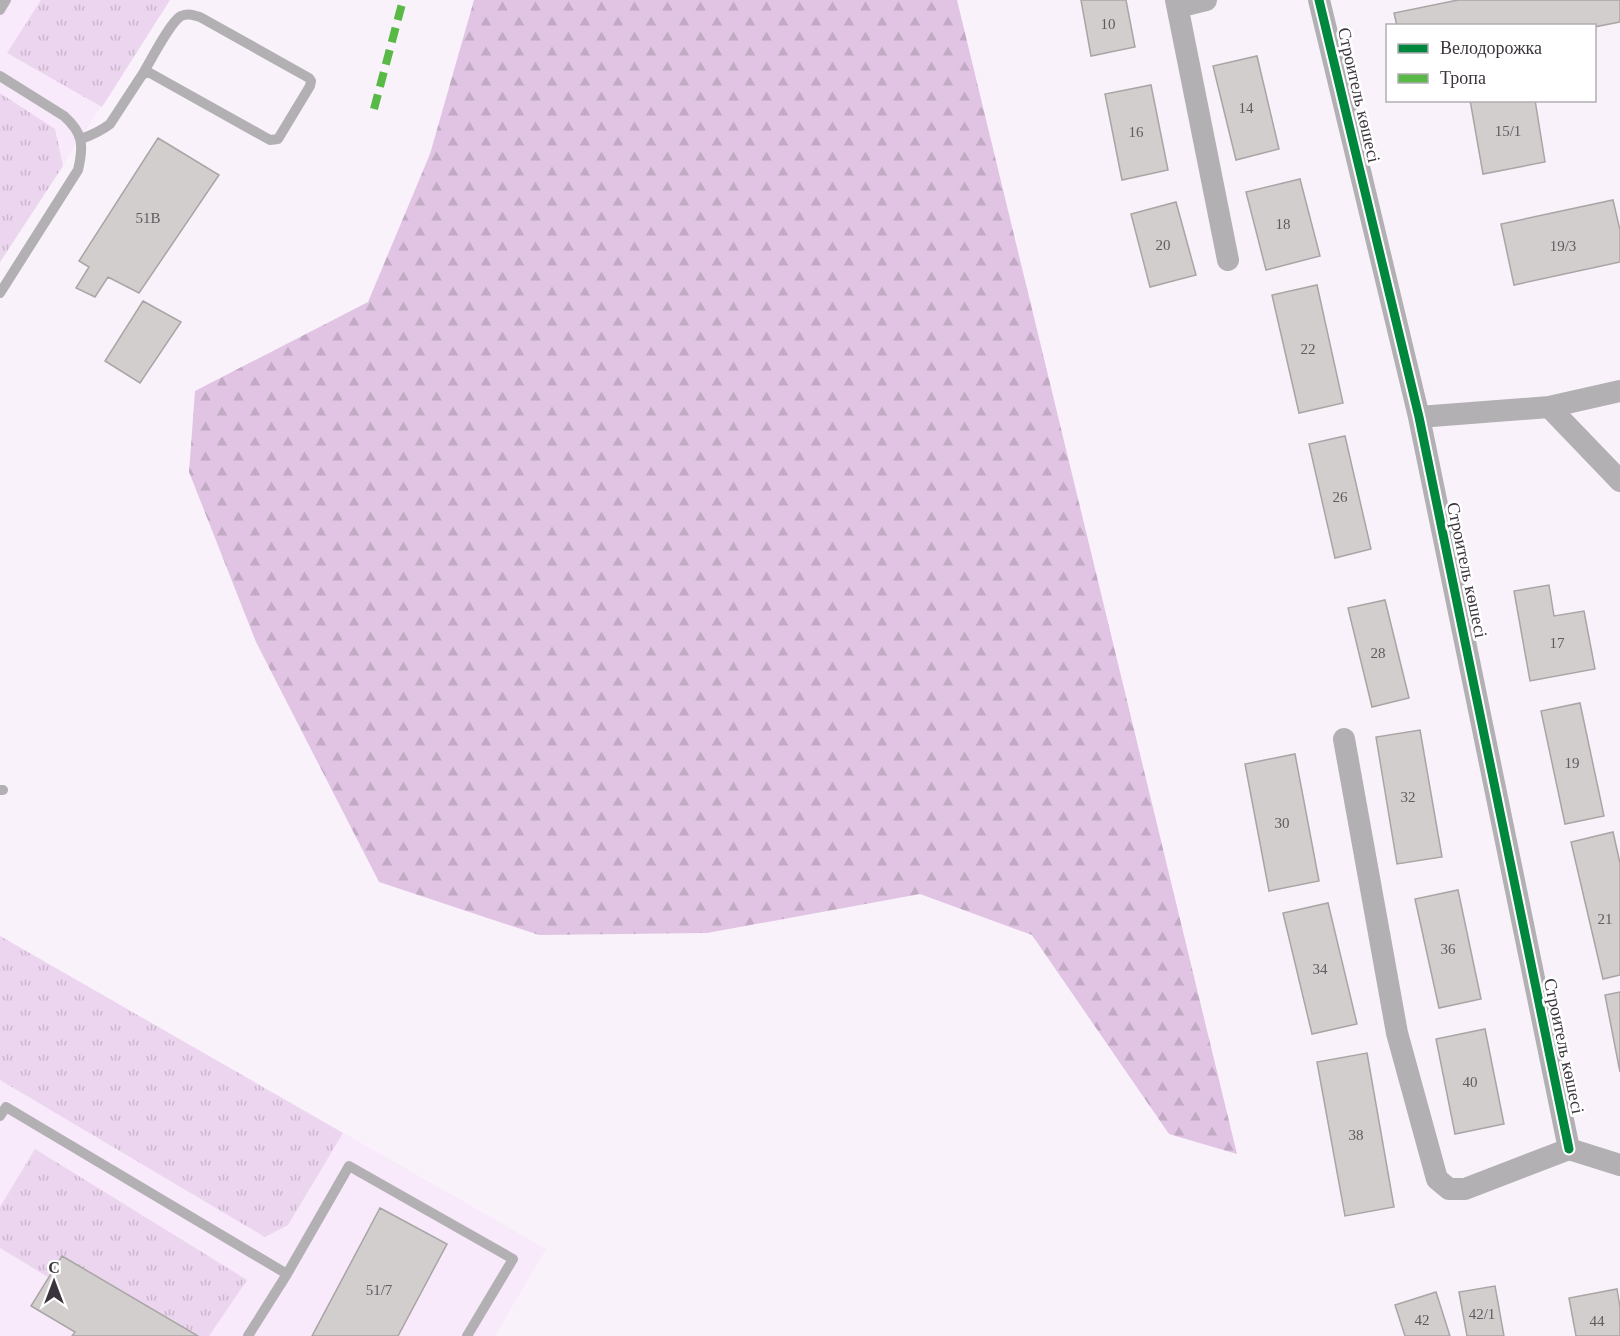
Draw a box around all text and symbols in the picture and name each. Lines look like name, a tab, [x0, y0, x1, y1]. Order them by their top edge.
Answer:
house number: 10	[1101, 16, 1116, 32]
legend	[1386, 24, 1596, 102]
street label: Строитель көшесі	[1334, 25, 1384, 165]
text: Велодорожка	[1440, 38, 1542, 58]
text: Тропа	[1440, 68, 1486, 88]
house number: 14	[1239, 100, 1254, 116]
house number: 15/1	[1495, 123, 1521, 139]
house number: 16	[1129, 124, 1144, 140]
house number: 51В	[135, 210, 161, 226]
house number: 18	[1276, 216, 1291, 232]
house number: 20	[1156, 237, 1171, 253]
house number: 19/3	[1550, 238, 1576, 254]
house number: 22	[1301, 341, 1316, 357]
house number: 26	[1333, 489, 1348, 505]
street label: Строитель көшесі	[1443, 500, 1491, 640]
house number: 17	[1550, 635, 1565, 651]
house number: 28	[1371, 645, 1386, 661]
house number: 19	[1565, 755, 1580, 771]
house number: 32	[1401, 789, 1416, 805]
house number: 30	[1275, 815, 1290, 831]
house number: 21	[1598, 911, 1613, 927]
house number: 36	[1441, 941, 1456, 957]
house number: 34	[1313, 961, 1328, 977]
street label: Строитель көшесі	[1540, 976, 1588, 1116]
house number: 40	[1463, 1074, 1478, 1090]
house number: 38	[1349, 1127, 1364, 1143]
north arrow	[24, 1252, 84, 1312]
text: С	[48, 1259, 60, 1276]
house number: 51/7	[366, 1282, 393, 1298]
house number: 42/1	[1469, 1306, 1495, 1322]
house number: 42	[1415, 1312, 1430, 1328]
house number: 44	[1590, 1313, 1605, 1329]

